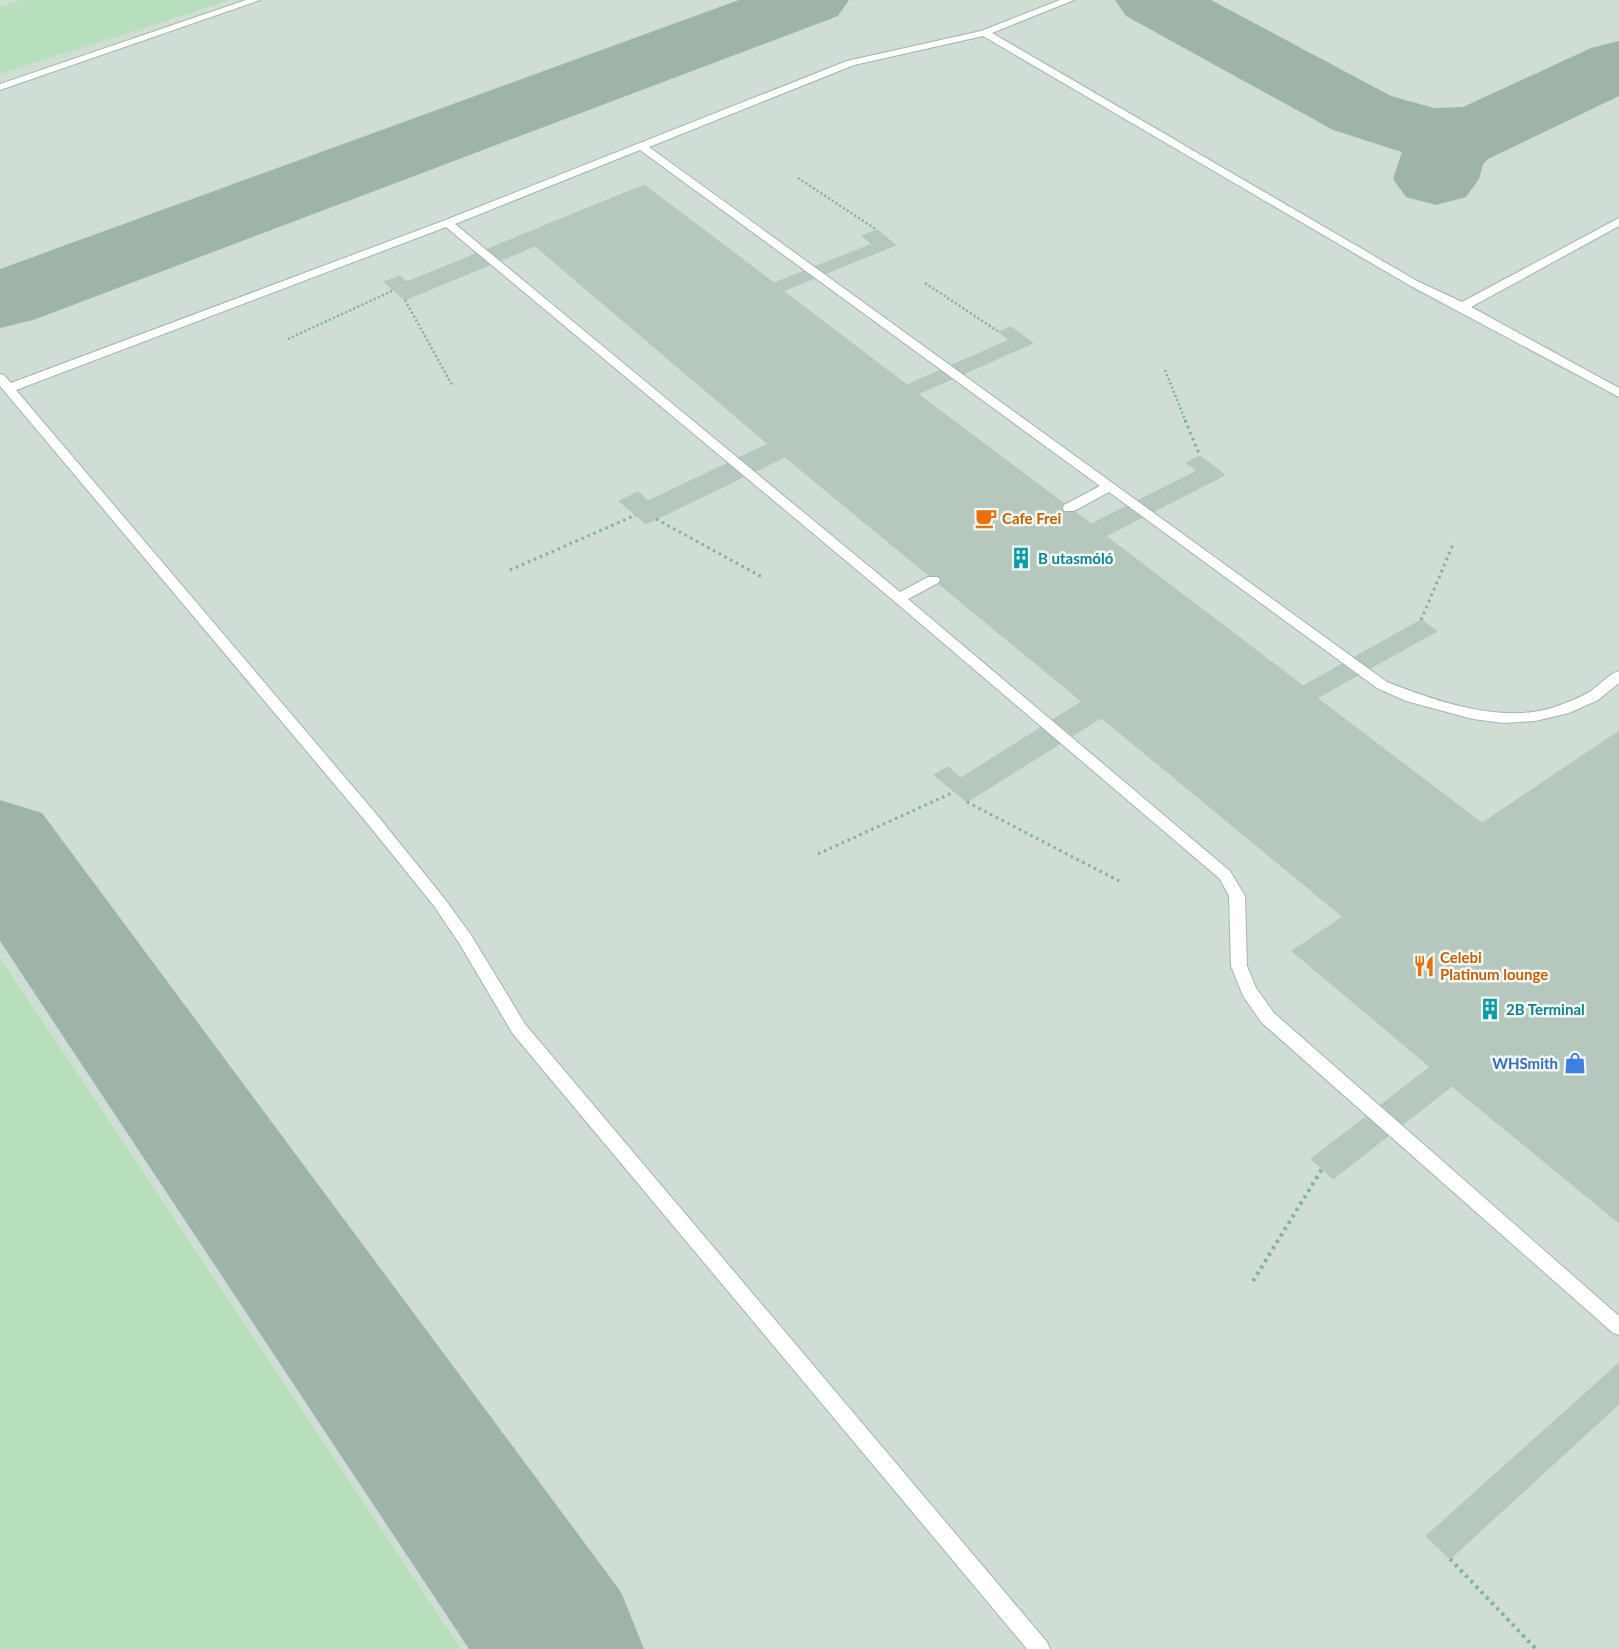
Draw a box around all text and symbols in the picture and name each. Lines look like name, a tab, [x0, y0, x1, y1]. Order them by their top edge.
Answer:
cafe icon: Cafe Frei	[973, 505, 999, 531]
place label: Cafe Frei	[1002, 509, 1061, 527]
building icon: B utasmóló	[1008, 545, 1034, 571]
place label: B utasmóló	[1038, 549, 1114, 567]
place label: Celebi Platinum lounge	[1440, 948, 1548, 983]
restaurant icon: Celebi Platinum lounge	[1411, 953, 1437, 979]
building icon: 2B Terminal	[1477, 996, 1503, 1022]
place label: 2B Terminal	[1506, 1000, 1585, 1018]
shop icon: WHSmith	[1562, 1050, 1588, 1076]
place label: WHSmith	[1492, 1054, 1558, 1072]

